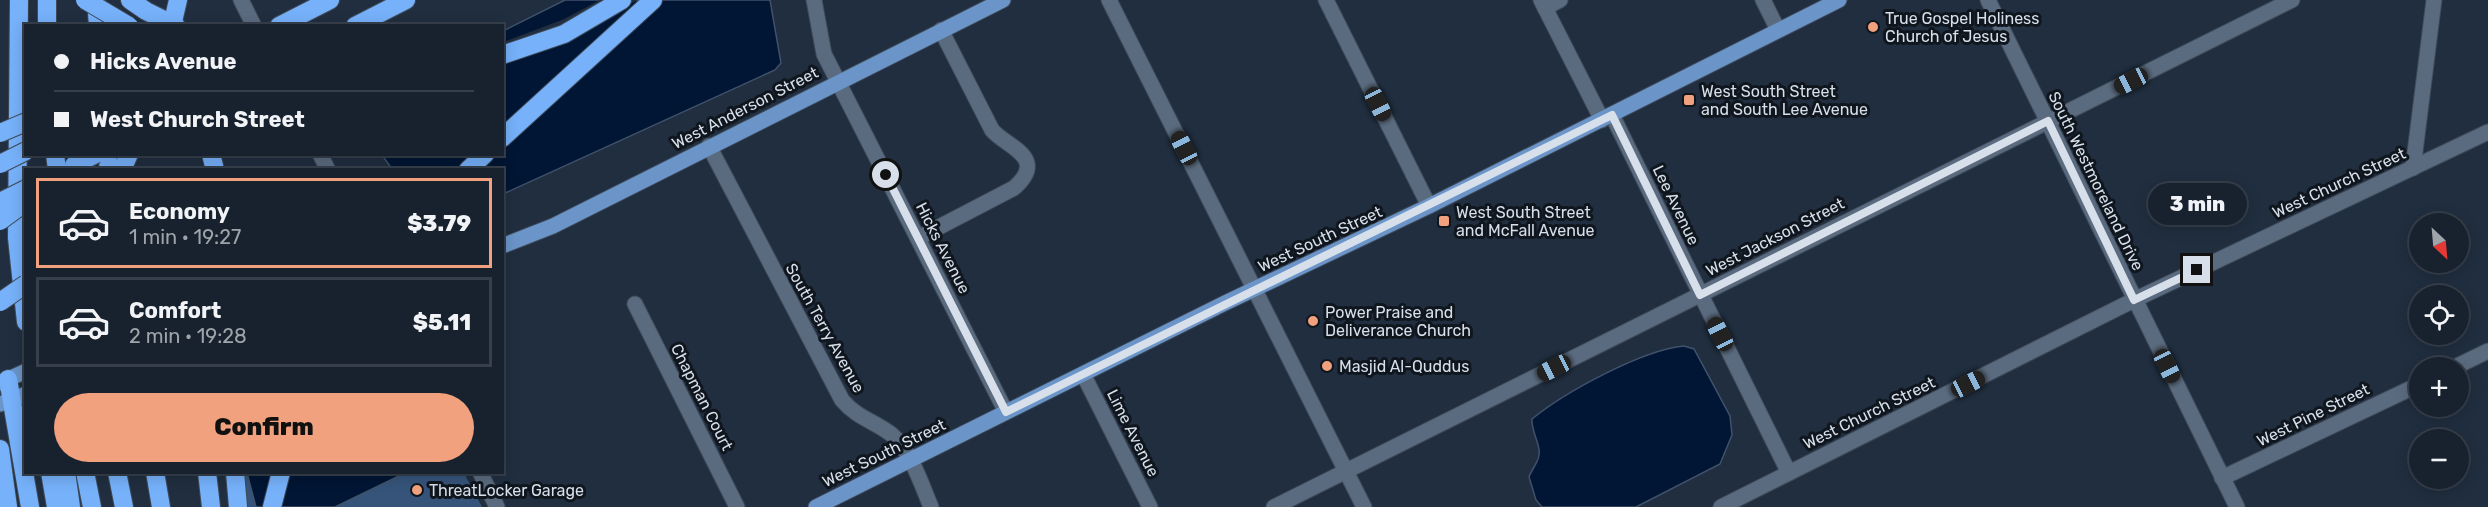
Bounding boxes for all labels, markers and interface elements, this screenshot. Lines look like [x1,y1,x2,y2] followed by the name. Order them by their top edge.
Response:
[1885,9,2039,46] place label: True Gospel Holiness Church of Jesus
[1866,20,1880,34] marker: True Gospel Holiness Church of Jesus
[90,48,237,75] text: Hicks Avenue
[669,63,821,153] street label: West Anderson Street
[2111,65,2151,97] car
[1701,82,1868,119] place label: West South Street and South Lee Avenue
[1362,84,1394,124] car
[2044,88,2148,274] street label: South Westmoreland Drive
[1682,93,1696,107] marker: West South Street and South Lee Avenue
[90,106,305,133] text: West Church Street
[1168,128,1200,168] car
[2270,144,2408,222] street label: West Church Street
[872,161,899,188] route start
[1649,162,1703,248] street label: Lee Avenue
[2148,183,2246,225] callout: 3 min
[2170,192,2225,216] text: 3 min
[1703,194,1847,280] street label: West Jackson Street
[57,196,111,250] icon: car
[129,198,230,225] text: Economy
[912,199,974,297] street label: Hicks Avenue
[1255,202,1385,276] street label: West South Street
[1456,203,1595,240] place label: West South Street and McFall Avenue
[407,210,471,237] text: $3.79
[2409,213,2469,273] north arrow
[2409,213,2469,489] map controls
[1437,214,1451,228] marker: West South Street and McFall Avenue
[129,225,241,249] text: 1 min · 19:27
[2183,256,2210,283] route end
[782,260,868,396] street label: South Terry Avenue
[2409,285,2469,345] button: locate
[57,295,111,349] icon: car
[129,297,221,324] text: Comfort
[1325,303,1471,340] place label: Power Praise and Deliverance Church
[413,309,471,336] text: $5.11
[1306,314,1320,328] marker: Power Praise and Deliverance Church
[1704,314,1736,354] car
[129,324,247,348] text: 2 min · 19:28
[667,340,737,454] street label: Chapman Court
[2151,346,2183,386] car
[1534,352,1574,384] car
[1339,357,1469,376] place label: Masjid Al-Quddus
[2409,357,2469,417] button: +
[1320,359,1334,373] marker: Masjid Al-Quddus
[1948,368,1988,400] car
[1800,373,1938,453] street label: West Church Street
[2254,380,2372,450] street label: West Pine Street
[1103,386,1163,480] street label: Lime Avenue
[54,393,474,462] button: Confirm
[819,415,949,491] street label: West South Street
[2409,429,2469,489] button: −
[429,481,584,500] place label: ThreatLocker Garage
[410,483,424,497] marker: ThreatLocker Garage

